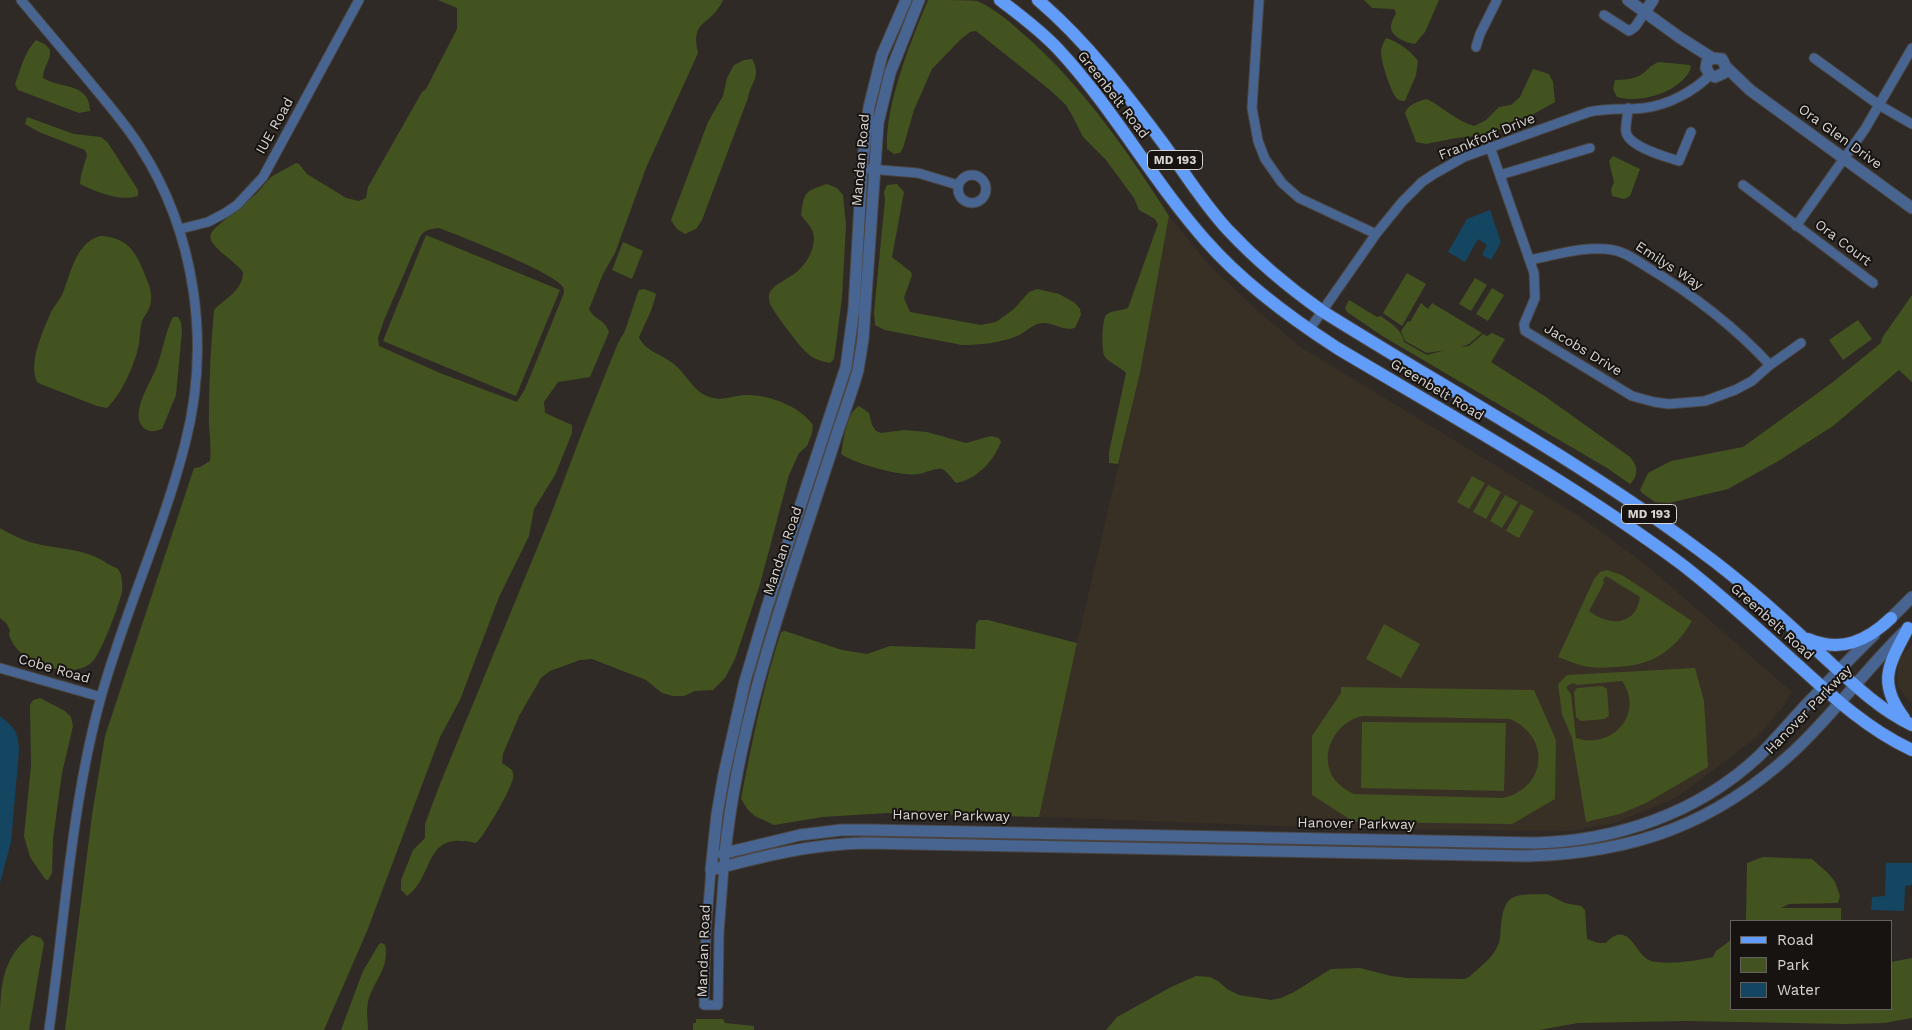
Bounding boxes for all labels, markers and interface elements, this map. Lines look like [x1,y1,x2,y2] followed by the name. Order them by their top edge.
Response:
[1074,48,1152,142] street label: Greenbelt Road
[253,95,297,157] street label: IUE Road
[1795,101,1885,173] street label: Ora Glen Drive
[1436,110,1538,164] street label: Frankfort Drive
[849,113,873,207] street label: Mandan Road
[1148,150,1202,170] road number: MD 193
[1811,216,1875,270] street label: Ora Court
[1632,238,1706,294] street label: Emilys Way
[1541,320,1625,380] street label: Jacobs Drive
[1387,355,1487,425] street label: Greenbelt Road
[760,504,806,598] street label: Mandan Road
[1622,504,1676,524] road number: MD 193
[1727,580,1817,664] street label: Greenbelt Road
[16,651,92,687] street label: Cobe Road
[1762,662,1856,758] street label: Hanover Parkway
[892,807,1010,825] street label: Hanover Parkway
[1297,815,1415,833] street label: Hanover Parkway
[694,904,714,998] street label: Mandan Road
[1730,920,1892,1010] legend
[1777,931,1814,949] text: Road
[1777,956,1809,974] text: Park
[1777,981,1820,999] text: Water

